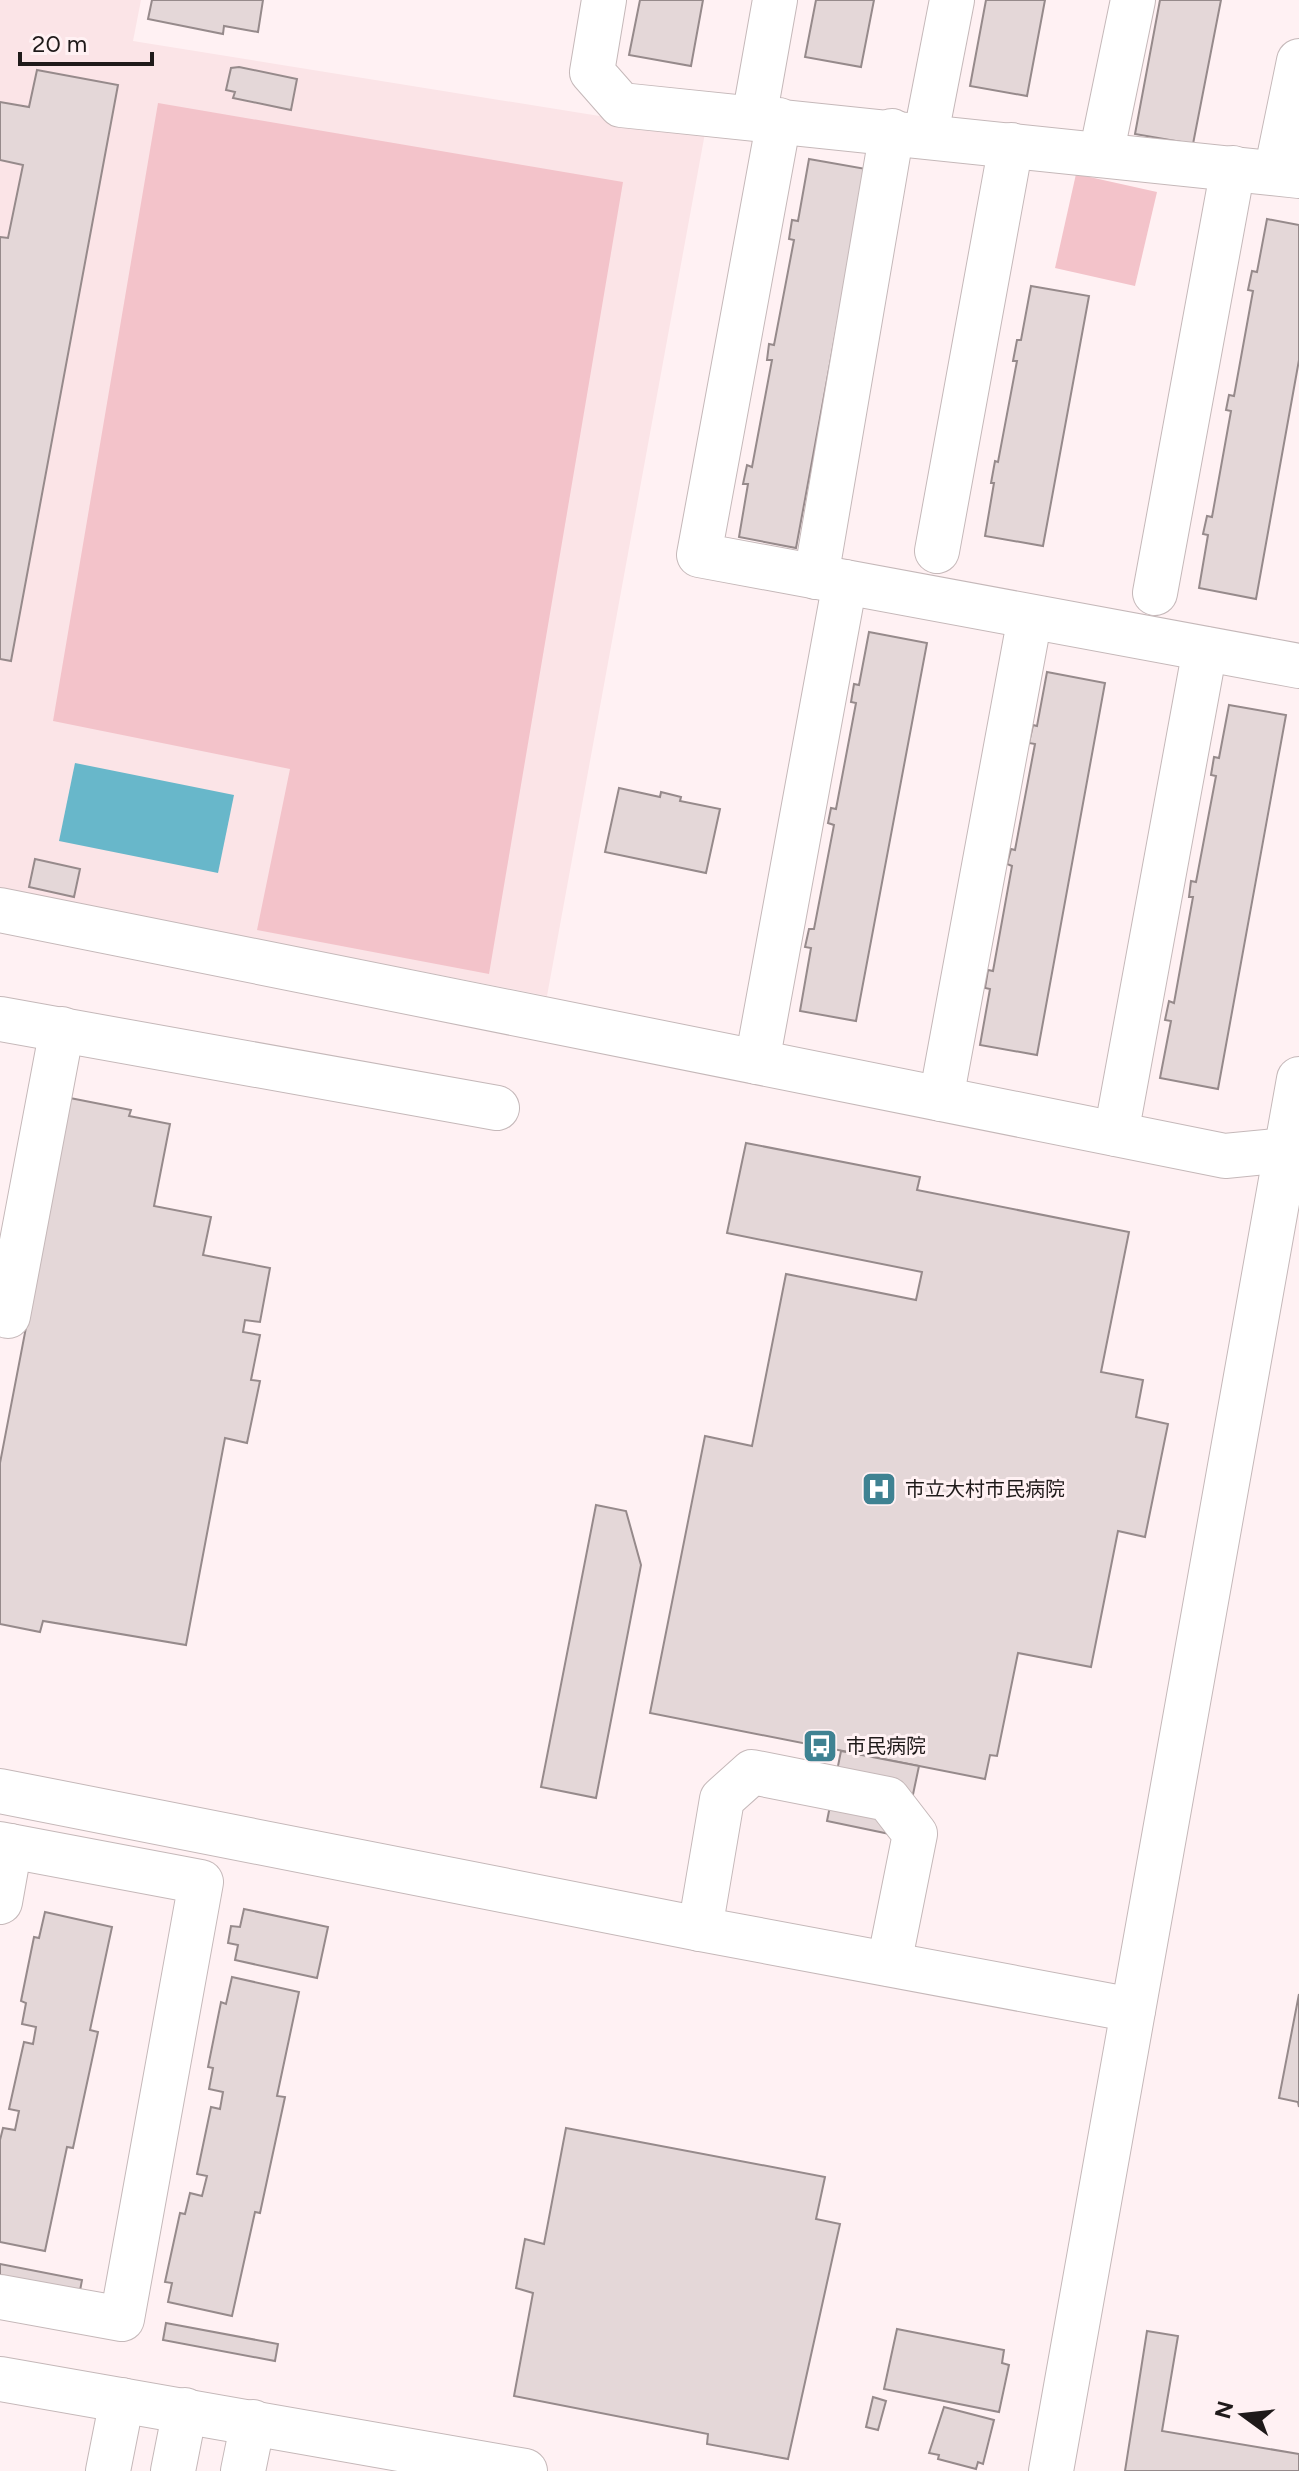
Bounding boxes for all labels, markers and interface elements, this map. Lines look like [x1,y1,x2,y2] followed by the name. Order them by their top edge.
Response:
[20,16,152,66] scale bar
[32,29,87,58] text: 20 m
[860,1470,898,1508] hospital icon: 市立大村市民病院
[905,1477,1065,1501] place label: 市立大村市民病院
[801,1727,839,1765] bus stop icon: 市民病院
[846,1734,926,1758] place label: 市民病院
[1203,2375,1283,2455] north arrow
[1209,2398,1239,2422] text: N

